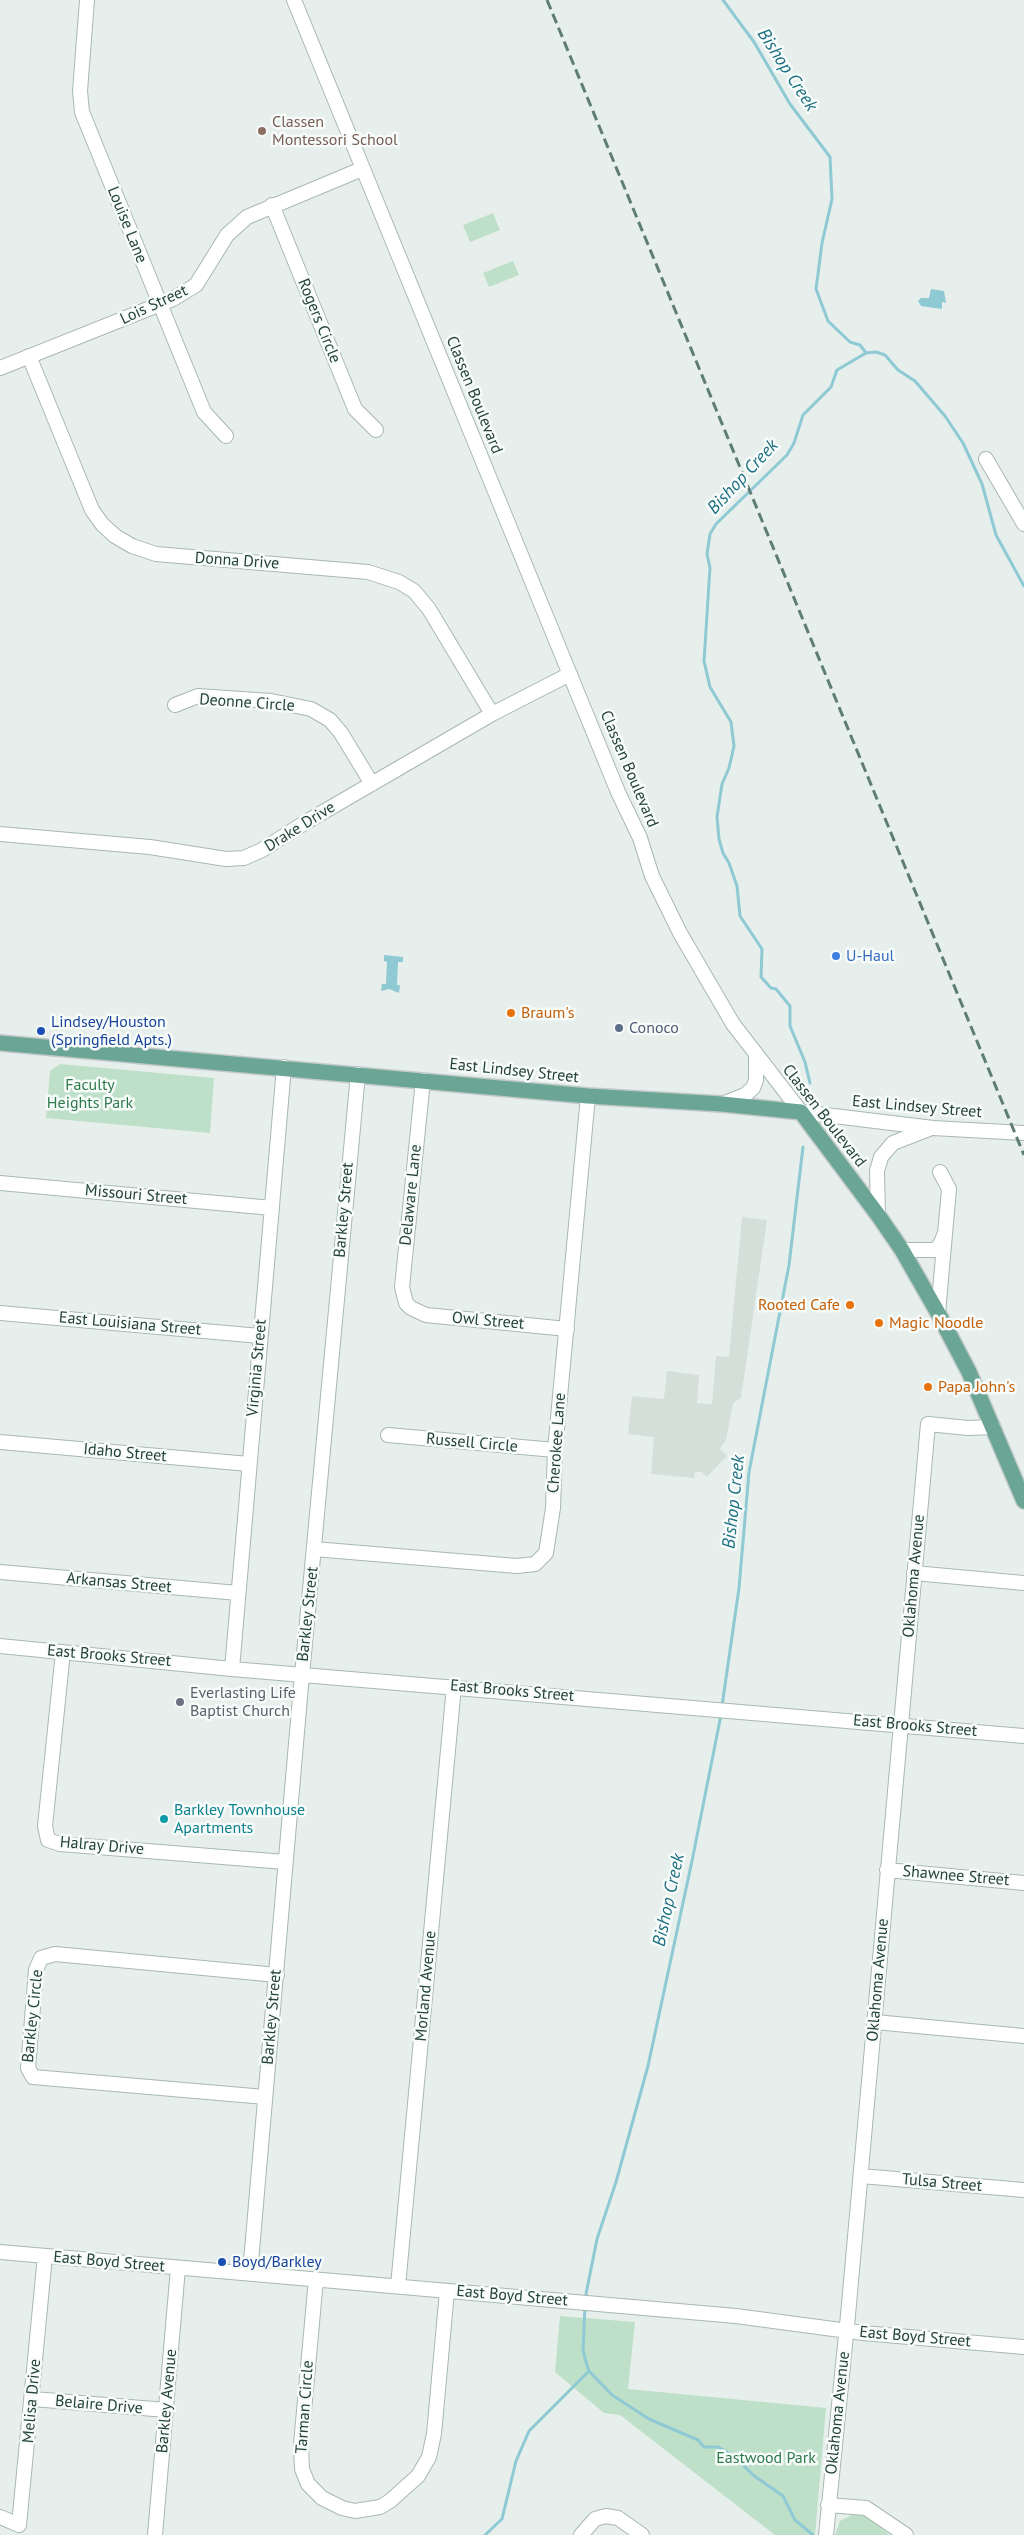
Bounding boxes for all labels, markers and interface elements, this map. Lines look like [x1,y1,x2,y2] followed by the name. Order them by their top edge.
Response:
[752,25,822,115] water label: Bishop Creek
[272,112,398,150] place label: Classen Montessori School
[256,125,268,137] marker: Classen Montessori School
[103,184,151,266] street label: Louise Lane
[293,276,345,366] street label: Rogers Circle
[117,281,191,329] street label: Lois Street
[442,333,506,457] street label: Classen Boulevard
[703,435,783,519] water label: Bishop Creek
[194,548,280,574] street label: Donna Drive
[199,690,295,716] street label: Deonne Circle
[596,708,662,830] street label: Classen Boulevard
[261,798,339,856] street label: Drake Drive
[846,946,894,966] place label: U-Haul
[830,950,842,962] marker: U-Haul
[521,1003,575,1023] place label: Braum's
[505,1007,517,1019] marker: Braum's
[51,1012,172,1050] place label: Lindsey/Houston (Springfield Apts.)
[629,1018,679,1038] place label: Conoco
[613,1022,625,1034] marker: Conoco
[35,1025,47,1037] marker: Lindsey/Houston (Springfield Apts.)
[448,1055,580,1087] street label: East Lindsey Street
[778,1061,870,1171] street label: Classen Boulevard
[47,1075,133,1113] park label: Faculty Heights Park
[851,1092,983,1122] street label: East Lindsey Street
[396,1144,426,1246] street label: Delaware Lane
[330,1162,358,1258] street label: Barkley Street
[84,1181,188,1209] street label: Missouri Street
[758,1295,840,1315] place label: Rooted Cafe
[844,1299,856,1311] marker: Rooted Cafe
[58,1308,202,1340] street label: East Louisiana Street
[451,1308,525,1334] street label: Owl Street
[889,1313,983,1333] place label: Magic Noodle
[873,1317,885,1329] marker: Magic Noodle
[243,1318,271,1418] street label: Virginia Street
[938,1377,1015,1397] place label: Papa John's
[922,1381,934,1393] marker: Papa John's
[544,1392,570,1494] street label: Cherokee Lane
[425,1429,519,1457] street label: Russell Circle
[82,1440,168,1466] street label: Idaho Street
[718,1454,750,1550] water label: Bishop Creek
[899,1514,929,1638] street label: Oklahoma Avenue
[293,1566,323,1662] street label: Barkley Street
[66,1569,172,1597] street label: Arkansas Street
[46,1641,172,1671] street label: East Brooks Street
[449,1676,575,1706] street label: East Brooks Street
[190,1683,296,1721] place label: Everlasting Life Baptist Church
[174,1696,186,1708] marker: Everlasting Life Baptist Church
[852,1711,978,1741] street label: East Brooks Street
[174,1800,305,1838] place label: Barkley Townhouse Apartments
[158,1813,170,1825] marker: Barkley Townhouse Apartments
[59,1833,145,1859] street label: Halray Drive
[649,1852,689,1948] water label: Bishop Creek
[902,1862,1010,1890] street label: Shawnee Street
[863,1918,893,2042] street label: Oklahoma Avenue
[412,1930,440,2042] street label: Morland Avenue
[19,1969,47,2063] street label: Barkley Circle
[258,1969,286,2065] street label: Barkley Street
[901,2170,983,2196] street label: Tulsa Street
[52,2248,166,2276] street label: East Boyd Street
[232,2252,322,2272] place label: Boyd/Barkley
[216,2256,228,2268] marker: Boyd/Barkley
[455,2282,569,2310] street label: East Boyd Street
[858,2323,972,2351] street label: East Boyd Street
[153,2348,181,2454] street label: Barkley Avenue
[822,2350,854,2476] street label: Oklahoma Avenue
[19,2358,45,2444] street label: Melisa Drive
[292,2360,318,2454] street label: Tarman Circle
[54,2392,144,2418] street label: Belaire Drive
[716,2448,816,2468] park label: Eastwood Park

